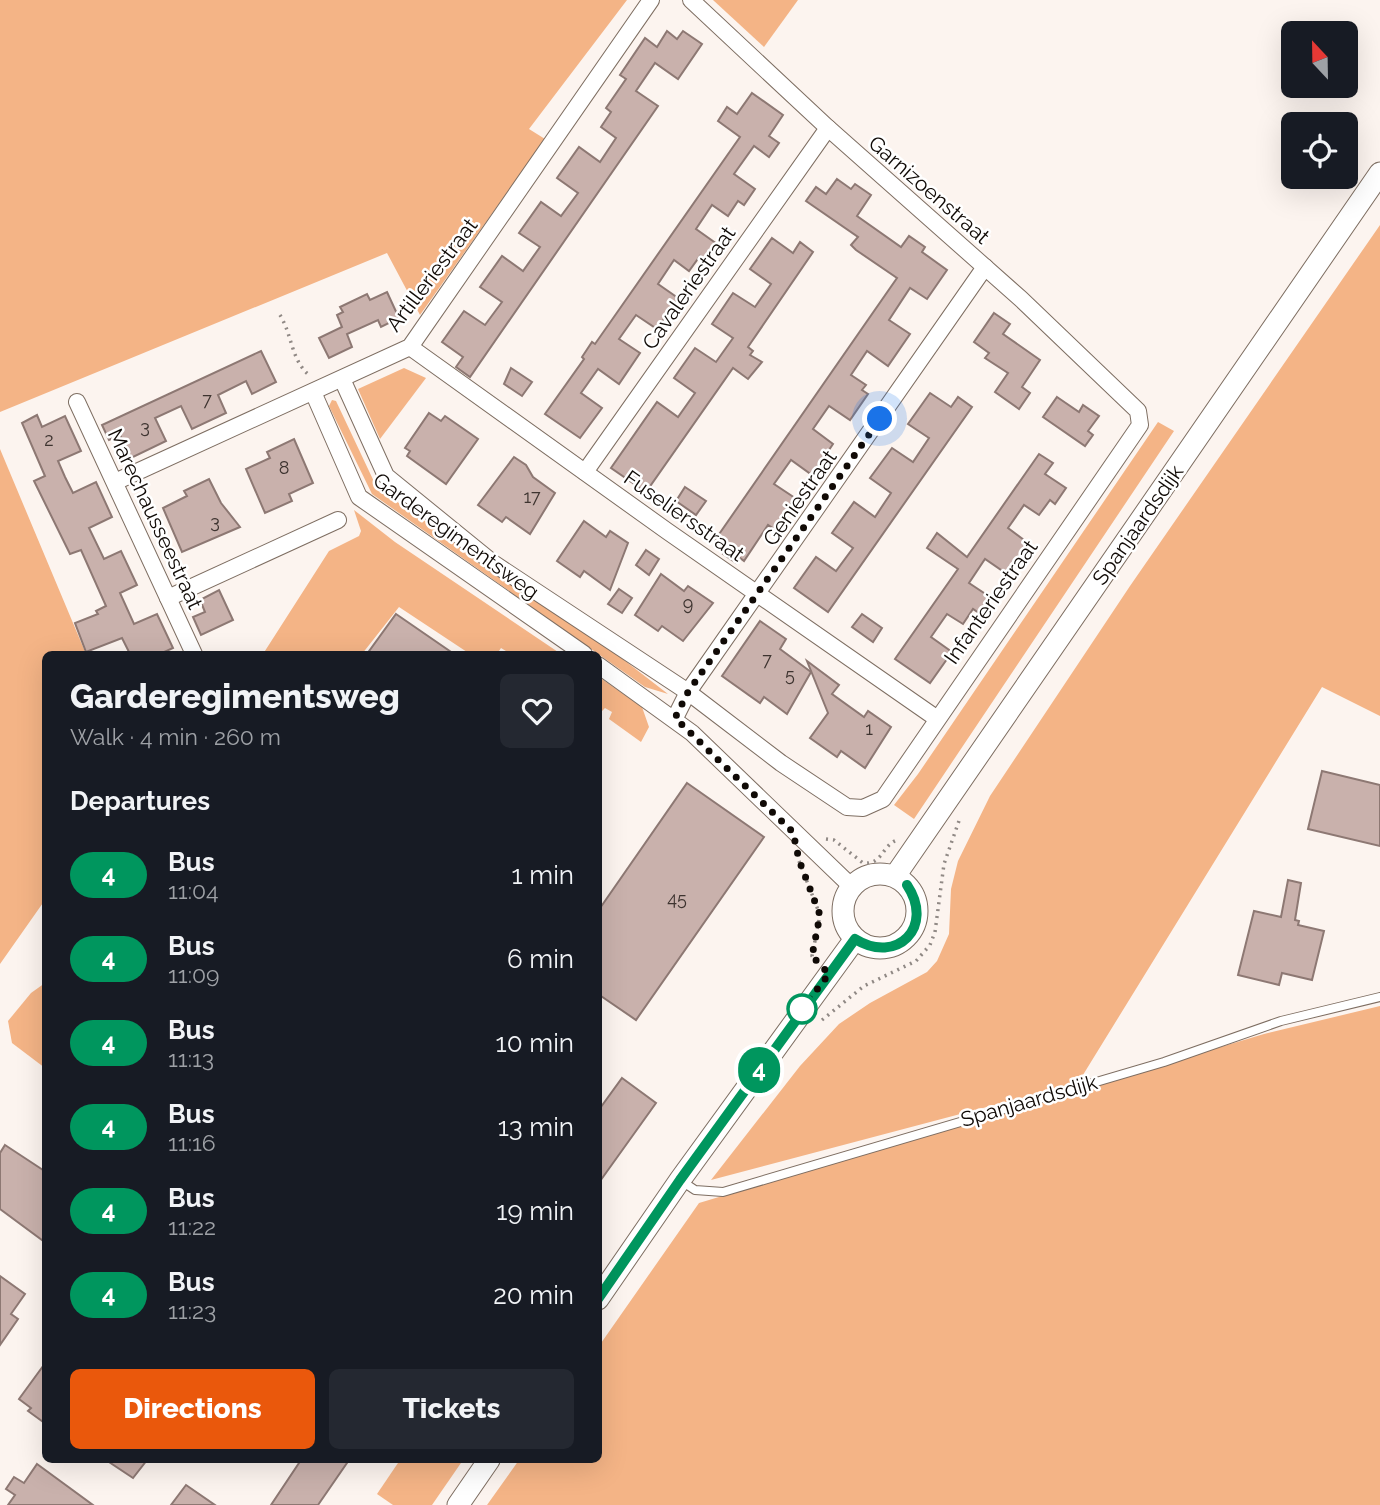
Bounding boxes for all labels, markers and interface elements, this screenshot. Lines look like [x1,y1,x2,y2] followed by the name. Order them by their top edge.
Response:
[1281,21,1358,98] north arrow
[1281,21,1358,189] map controls
[1281,112,1358,189] button: locate
[864,130,995,249] street label: Garnizoenstraat
[381,213,482,336] street label: Artilleriestraat
[637,221,740,354] street label: Cavaleriestraat
[202,389,212,410] house number: 7
[862,401,897,436] your location
[140,416,150,437] house number: 3
[103,425,208,613] street label: Marechausseestraat
[44,429,54,450] house number: 2
[758,445,842,550] street label: Geniestraat
[279,457,289,478] house number: 8
[1087,460,1188,590] street label: Spanjaardsdijk
[619,465,749,566] street label: Fuseliersstraat
[369,467,544,604] street label: Garderegimentsweg
[523,486,541,507] house number: 17
[210,511,220,532] house number: 3
[939,535,1043,669] street label: Infanteriestraat
[683,593,693,614] house number: 9
[762,649,772,670] house number: 7
[785,664,795,685] house number: 5
[500,674,574,748] button: heart
[70,677,400,716] text: Garderegimentsweg
[865,718,873,739] house number: 1
[70,723,281,750] text: Walk · 4 min · 260 m
[70,786,210,816] text: Departures
[168,847,215,877] text: Bus
[102,860,115,889] text: 4
[512,860,574,890] text: 1 min
[168,877,219,904] text: 11:04
[667,888,687,909] house number: 45
[168,931,215,961] text: Bus
[102,944,115,973] text: 4
[507,944,574,974] text: 6 min
[168,961,220,988] text: 11:09
[787,994,817,1024] unlabelled marker
[168,1015,215,1045] text: Bus
[102,1028,115,1057] text: 4
[496,1028,574,1058] text: 10 min
[168,1045,214,1072] text: 11:13
[736,1047,782,1093] line badge: 4
[752,1055,766,1084] text: 4
[958,1069,1100,1132] street label: Spanjaardsdijk
[168,1099,215,1129] text: Bus
[102,1112,115,1141] text: 4
[498,1112,574,1142] text: 13 min
[168,1129,216,1156] text: 11:16
[168,1183,215,1213] text: Bus
[102,1196,115,1225] text: 4
[496,1196,574,1226] text: 19 min
[168,1213,216,1240] text: 11:22
[168,1267,215,1297] text: Bus
[102,1280,115,1309] text: 4
[493,1280,574,1310] text: 20 min
[168,1297,216,1324] text: 11:23
[70,1369,315,1449] button: Directions
[329,1369,574,1449] button: Tickets

